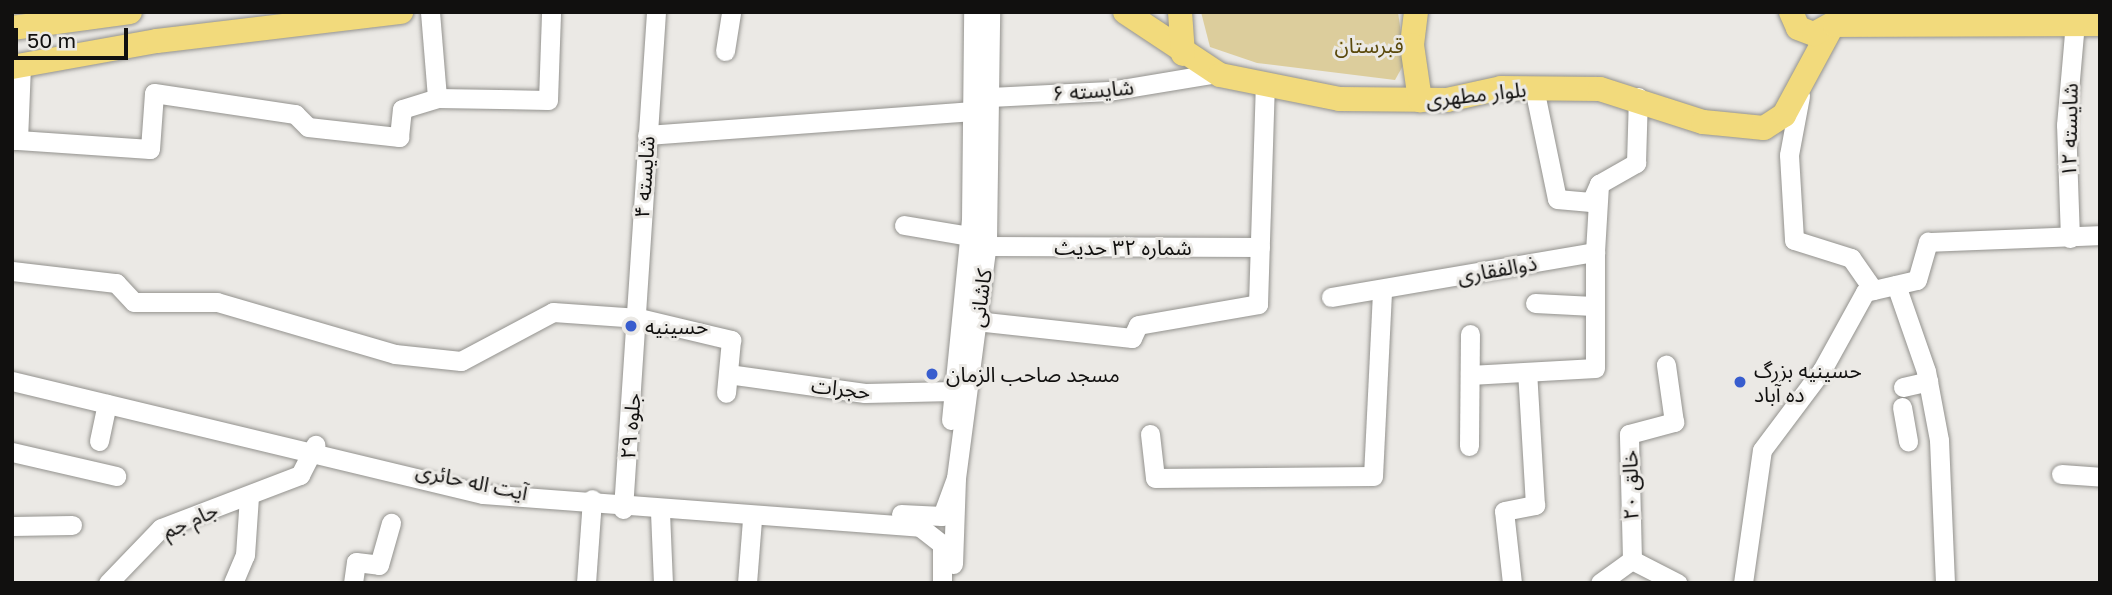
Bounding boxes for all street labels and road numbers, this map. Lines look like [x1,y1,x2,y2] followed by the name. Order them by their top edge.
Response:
[1051,74,1135,106] street label: شایسته ۶
[1425,76,1527,112] street label: بلوار مطهری
[2056,83,2082,177] street label: شایسته ۱۲
[629,135,659,219] street label: شایسته ۴
[1054,234,1192,260] street label: شماره ۳۲ حدیث
[1455,250,1539,288] street label: ذوالفقاری
[963,267,997,329] street label: کاشانی
[810,372,872,404] street label: حجرات
[615,392,645,460] street label: جلوه ۲۹
[1617,450,1643,520] street label: خالق ۲۰
[414,457,530,505] street label: آیت اله حائری
[158,497,222,543] street label: جام جم

